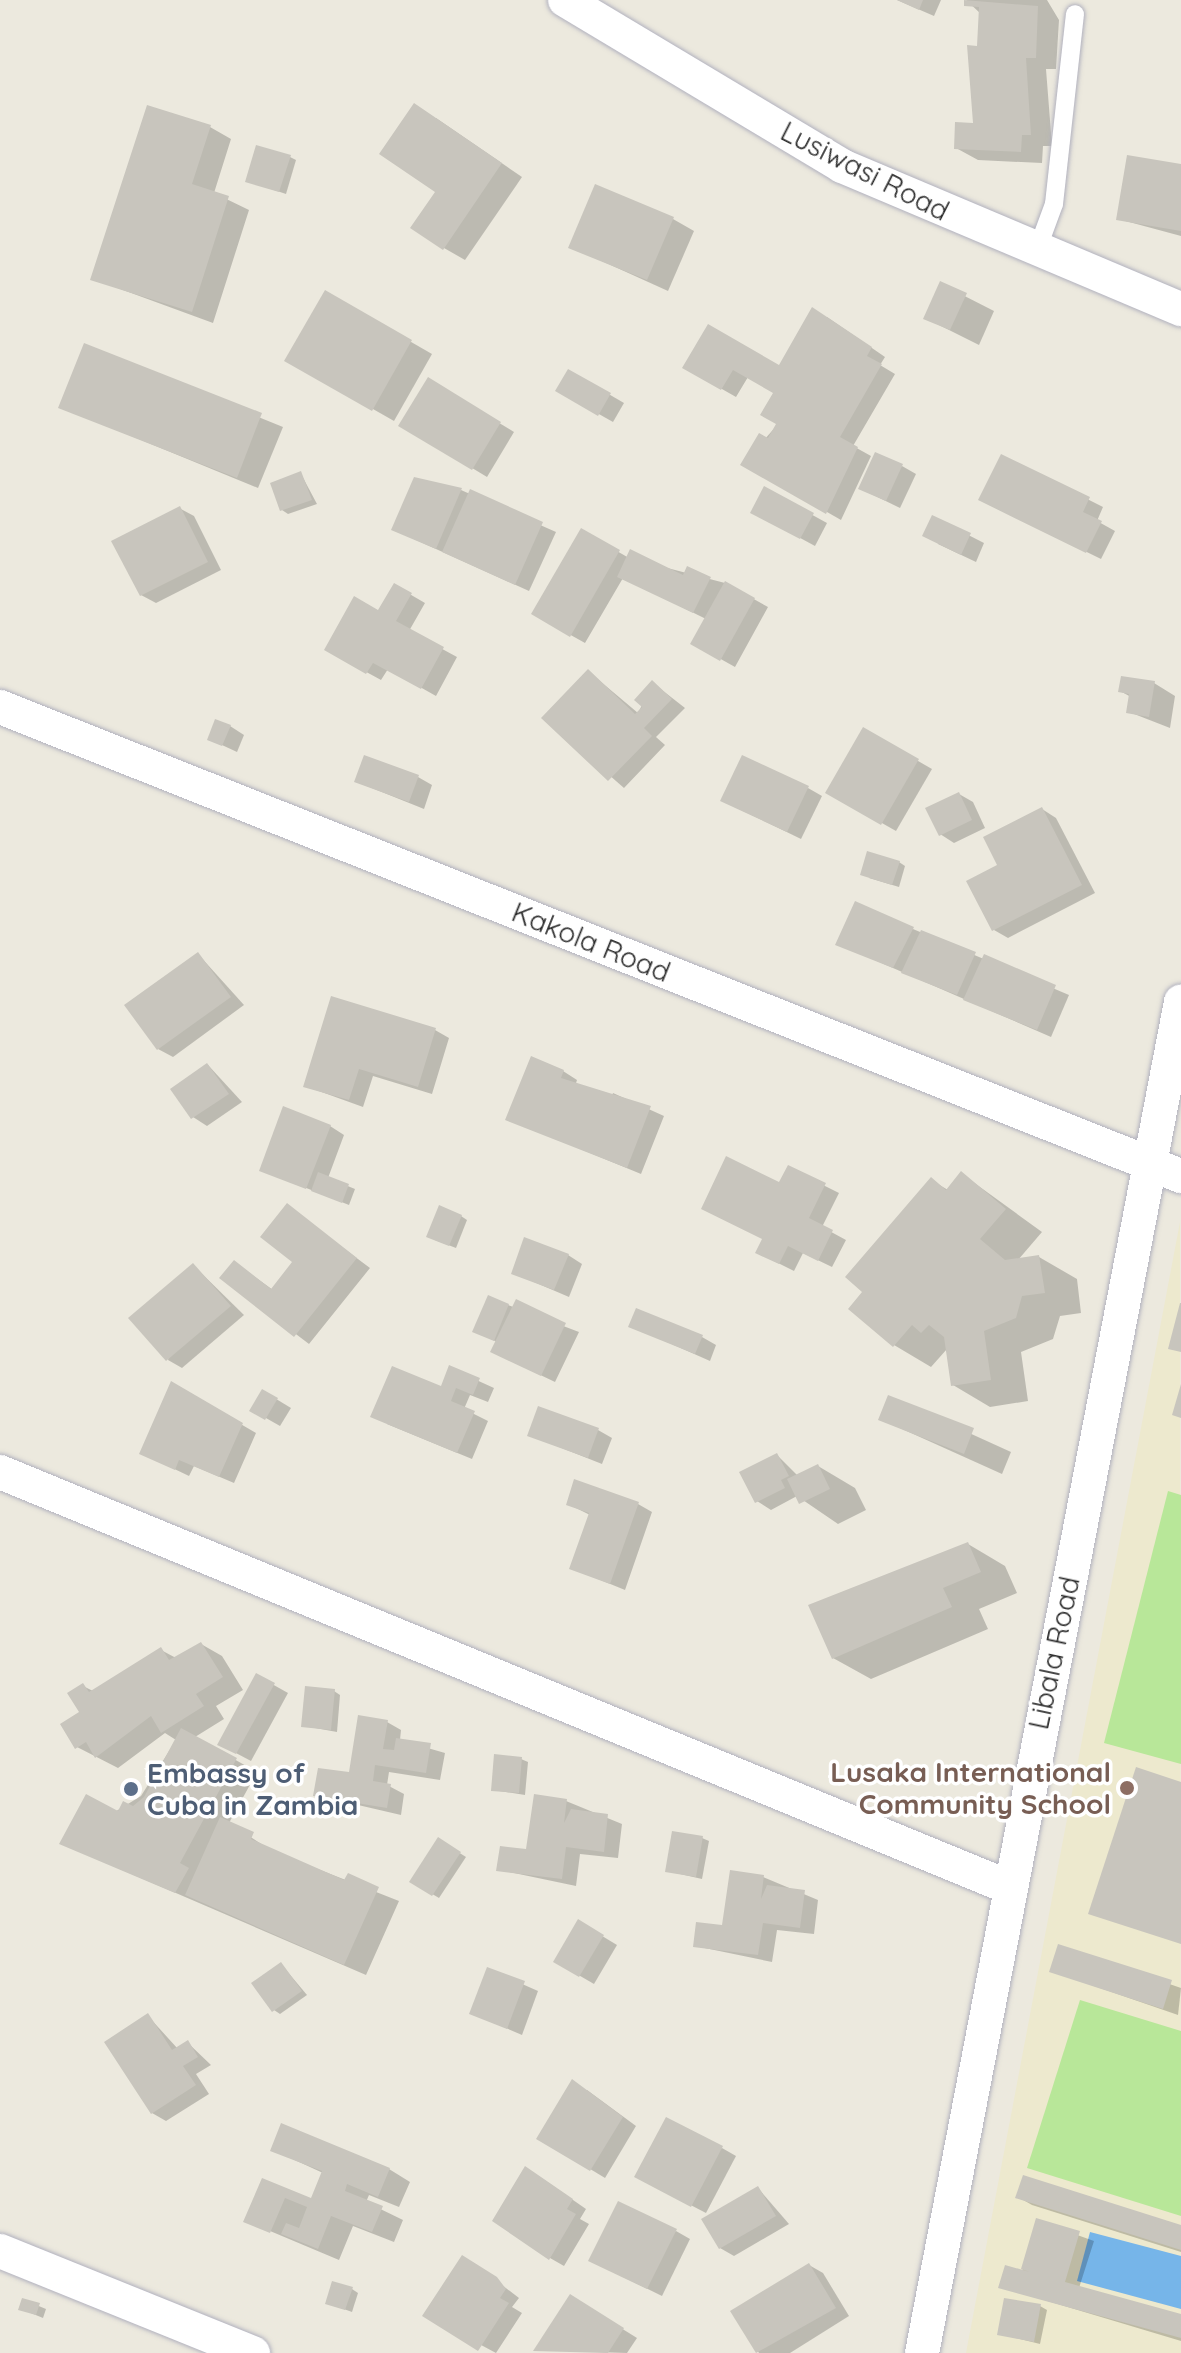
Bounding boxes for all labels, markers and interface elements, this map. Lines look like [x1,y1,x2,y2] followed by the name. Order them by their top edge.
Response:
[775,114,955,228] street label: Lusiwasi Road
[507,895,675,989] street label: Kakola Road
[1021,1574,1087,1732] street label: Libala Road
[830,1755,1111,1821] place label: Lusaka International Community School
[147,1756,358,1822] place label: Embassy of Cuba in Zambia
[1118,1779,1136,1797] marker: Lusaka International Community School
[122,1780,140,1798] marker: Embassy of Cuba in Zambia

